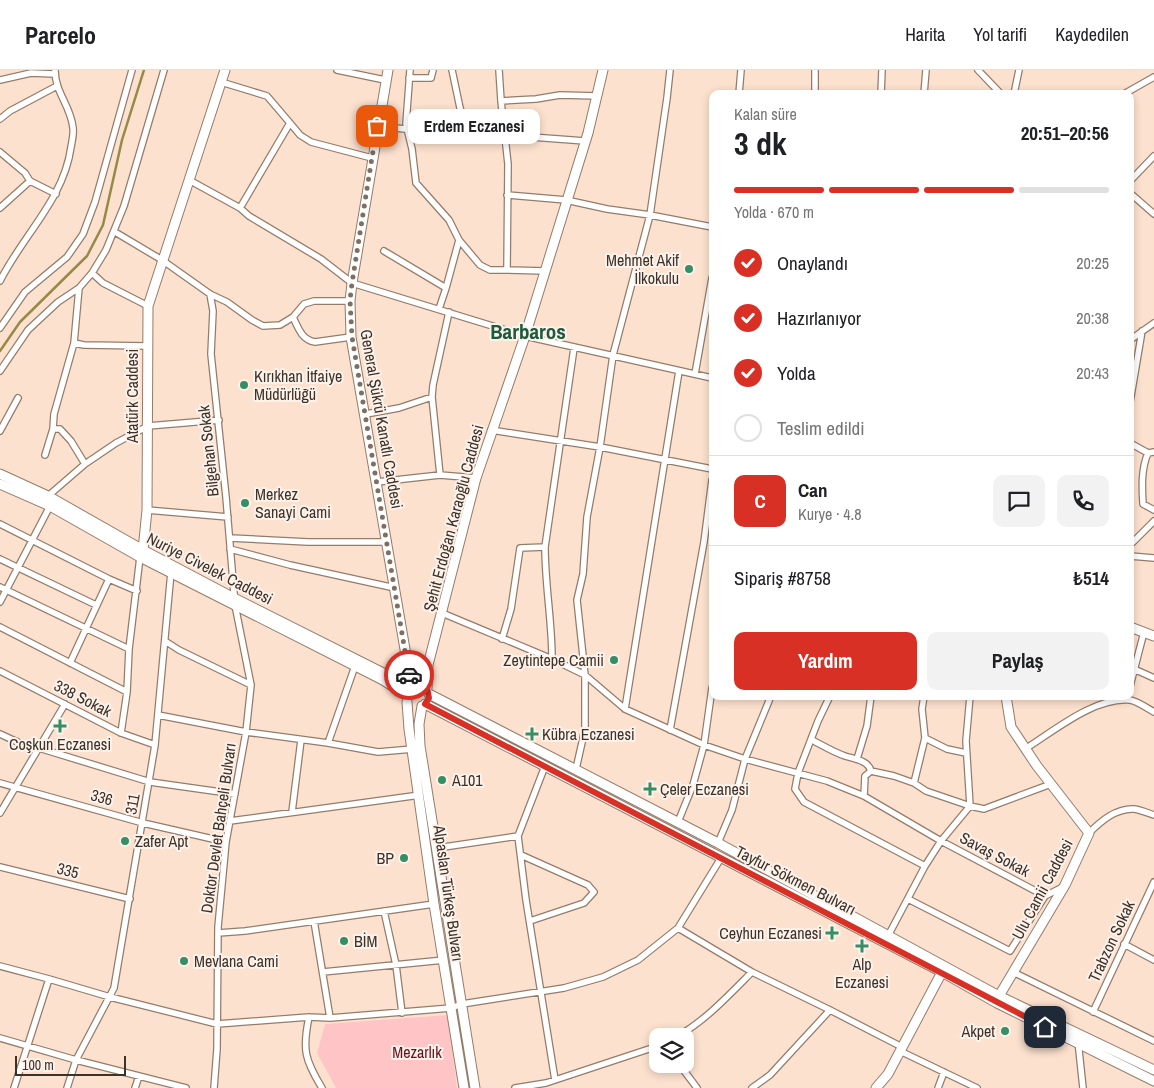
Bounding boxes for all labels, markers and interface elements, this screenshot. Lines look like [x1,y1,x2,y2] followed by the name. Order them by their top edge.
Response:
[25,19,96,51] text: Parcelo
[905,22,945,47] text: Harita
[973,22,1027,47] text: Yol tarifi
[1055,22,1129,47] text: Kaydedilen
[734,103,797,125] text: Kalan süre
[356,105,398,147] pin
[407,108,540,144] callout: Erdem Eczanesi
[363,112,391,140] icon: bag
[424,115,524,137] text: Erdem Eczanesi
[1021,120,1109,146] text: 20:51–20:56
[734,122,787,165] text: 3 dk
[734,201,814,223] text: Yolda · 670 m
[606,249,679,289] place label: Mehmet Akif İlkokulu
[734,249,762,277] icon: check
[777,250,848,276] text: Onaylandı
[1076,252,1109,274] text: 20:25
[683,263,695,275] marker: Mehmet Akif İlkokulu
[734,304,762,332] icon: check
[777,305,861,331] text: Hazırlanıyor
[1076,307,1109,329] text: 20:38
[490,317,566,346] district label: Barbaros
[355,328,409,510] street label: General Şükrü Kanatlı Caddesi
[121,349,143,444] street label: Atatürk Caddesi
[734,359,762,387] icon: check
[777,360,816,386] text: Yolda
[1076,362,1109,384] text: 20:43
[254,365,342,405] place label: Kırıkhan İtfaiye Müdürlüğü
[238,379,250,391] marker: Kırıkhan İtfaiye Müdürlüğü
[192,404,224,498] street label: Bilgehan Sokak
[777,415,864,441] text: Teslim edildi
[417,422,489,614] street label: Şehit Erdoğan Karaoğlu Caddesi
[993,475,1045,527] button: chat
[1057,475,1109,527] button: phone
[798,477,827,503] text: Can
[255,483,331,523] place label: Merkez Sanayi Cami
[754,488,766,514] text: C
[239,497,251,509] marker: Merkez Sanayi Cami
[798,503,861,525] text: Kurye · 4.8
[143,527,277,609] street label: Nuriye Civelek Caddesi
[734,565,831,591] text: Sipariş #8758
[1073,565,1109,591] text: ₺514
[734,632,917,690] button: Yardım
[927,632,1109,690] button: Paylaş
[503,649,604,671] place label: Zeytintepe Camii
[384,650,434,700] courier
[608,654,620,666] marker: Zeytintepe Camii
[395,661,423,689] icon: car
[50,674,116,722] street label: 338 Sokak
[54,720,66,732] marker: Coşkun Eczanesi
[542,723,635,745] place label: Kübra Eczanesi
[526,728,538,740] marker: Kübra Eczanesi
[9,733,111,755] place label: Coşkun Eczanesi
[195,742,241,914] street label: Doktor Devlet Bahçeli Bulvarı
[451,769,483,791] place label: A101
[436,774,448,786] marker: A101
[660,778,749,800] place label: Çeler Eczanesi
[88,783,116,811] street label: 336
[644,783,656,795] marker: Çeler Eczanesi
[119,791,145,816] street label: 311
[428,823,469,962] street label: Alpaslan Türkeş Bulvarı
[956,826,1034,882] street label: Savaş Sokak
[135,830,189,852] place label: Zafer Apt
[119,835,131,847] marker: Zafer Apt
[1006,835,1078,943] street label: Ulu Camii Caddesi
[732,840,860,920] street label: Tayfur Sökmen Bulvarı
[376,847,394,869] place label: BP
[398,852,410,864] marker: BP
[55,857,81,883] street label: 335
[1082,896,1140,985] street label: Trabzon Sokak
[719,922,822,944] place label: Ceyhun Eczanesi
[826,927,838,939] marker: Ceyhun Eczanesi
[354,930,377,952] place label: BİM
[338,935,350,947] marker: BİM
[856,940,868,952] marker: Alp Eczanesi
[194,950,279,972] place label: Mevlana Cami
[835,953,889,993] place label: Alp Eczanesi
[178,955,190,967] marker: Mevlana Cami
[1024,1006,1066,1048] pin
[1031,1013,1059,1041] icon: home
[960,1020,995,1042] place label: Akpet
[999,1025,1011,1037] marker: Akpet
[649,1028,694,1073] map controls
[649,1028,694,1073] button: layers
[392,1041,442,1063] park label: Mezarlık
[15,1053,126,1076] scale bar
[22,1056,54,1074] text: 100 m

